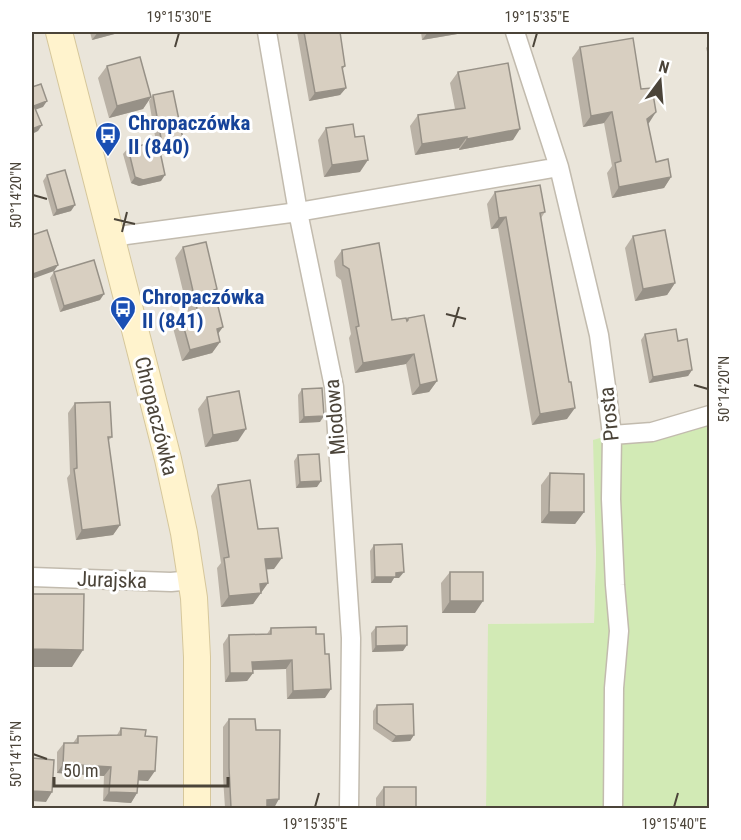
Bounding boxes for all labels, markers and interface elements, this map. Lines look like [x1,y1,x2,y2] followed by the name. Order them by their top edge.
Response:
[147,8,211,26] text: 19°15'30"E
[505,8,569,26] text: 19°15'35"E
[630,51,690,111] north arrow
[657,57,671,78] text: N
[128,111,250,159] place label: Chropaczówka II (840)
[93,120,123,158] bus stop icon: Chropaczówka II (840)
[7,162,25,228] text: 50°14'20"N
[142,285,264,333] place label: Chropaczówka II (841)
[108,294,138,332] bus stop icon: Chropaczówka II (841)
[130,354,182,478] street label: Chropaczówka
[715,356,733,422] text: 50°14'20"N
[320,378,350,456] street label: Miodowa
[594,386,624,442] street label: Prosta
[77,567,147,593] street label: Jurajska
[7,721,25,787] text: 50°14'15"N
[54,750,228,788] scale bar
[63,760,98,781] text: 50 m
[283,815,347,833] text: 19°15'35"E
[642,815,706,833] text: 19°15'40"E

